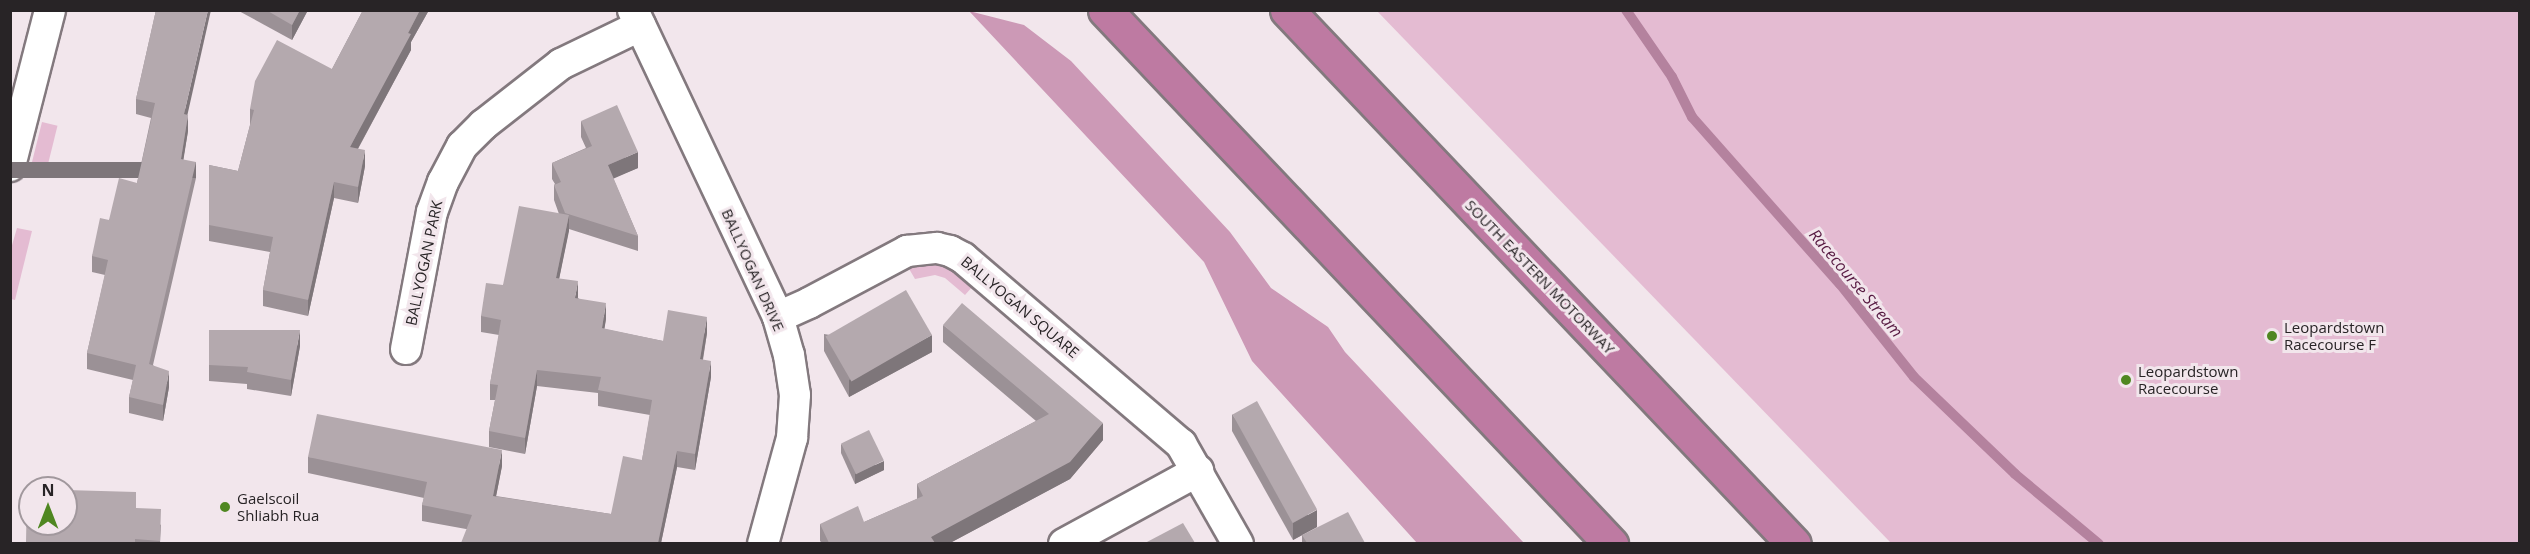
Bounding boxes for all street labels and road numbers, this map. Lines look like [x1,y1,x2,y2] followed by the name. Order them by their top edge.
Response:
[1462,196,1618,358] street label: SOUTH EASTERN MOTORWAY
[402,199,446,327] street label: BALLYOGAN PARK
[718,206,788,334] street label: BALLYOGAN DRIVE
[957,252,1083,362] street label: BALLYOGAN SQUARE

